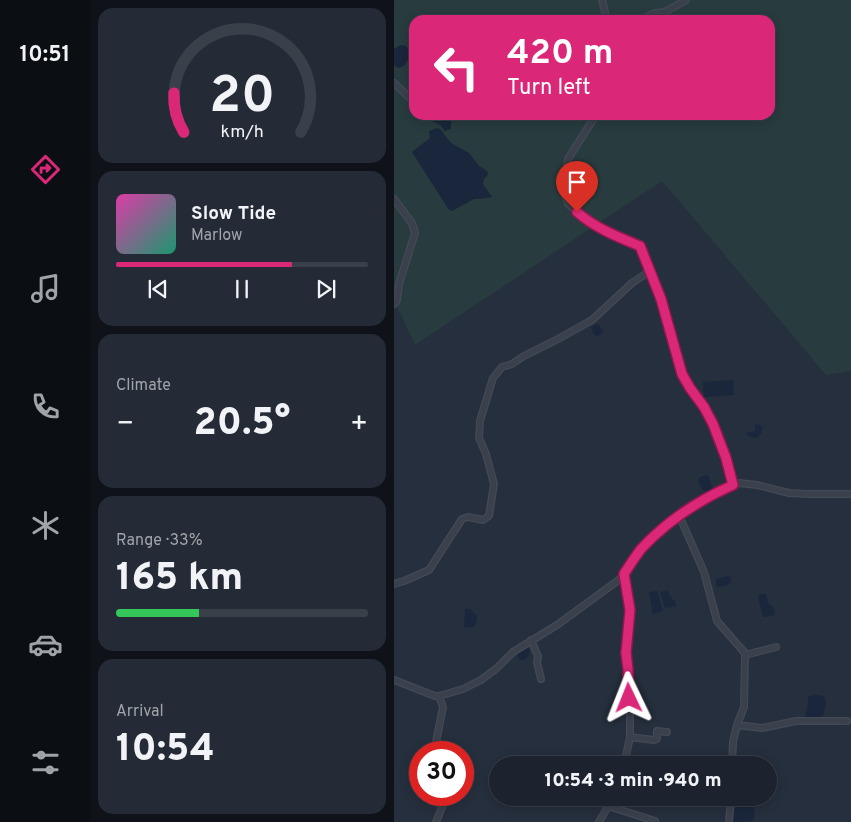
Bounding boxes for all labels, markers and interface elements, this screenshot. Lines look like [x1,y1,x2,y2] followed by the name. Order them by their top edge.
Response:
[507,32,613,76] text: 420 m
[424,35,489,100] icon: left
[20,42,70,69] text: 10:51
[209,65,275,131] text: 20
[507,75,590,102] text: Turn left
[220,121,264,144] text: km/h
[28,152,63,187] icon: directions
[556,161,598,212] pin
[563,168,591,196] icon: arrive
[191,202,276,226] text: Slow Tide
[191,226,243,246] text: Marlow
[28,271,63,306] icon: music
[144,275,172,303] icon: previous
[228,275,256,303] icon: pause
[312,275,340,303] icon: next
[116,376,171,396] text: Climate
[28,389,63,424] icon: phone
[194,400,290,449] text: 20.5°
[116,407,134,443] text: −
[350,407,368,443] text: +
[28,508,63,543] icon: climate
[116,531,203,551] text: Range · 33%
[116,555,243,604] text: 165 km
[28,627,63,662] icon: car
[602,671,654,723] position arrow
[116,702,164,722] text: Arrival
[116,726,215,775] text: 10:54
[409,741,474,806] speed limit sign: 30
[28,745,63,780] icon: filters
[544,769,722,793] text: 10:54 · 3 min · 940 m

